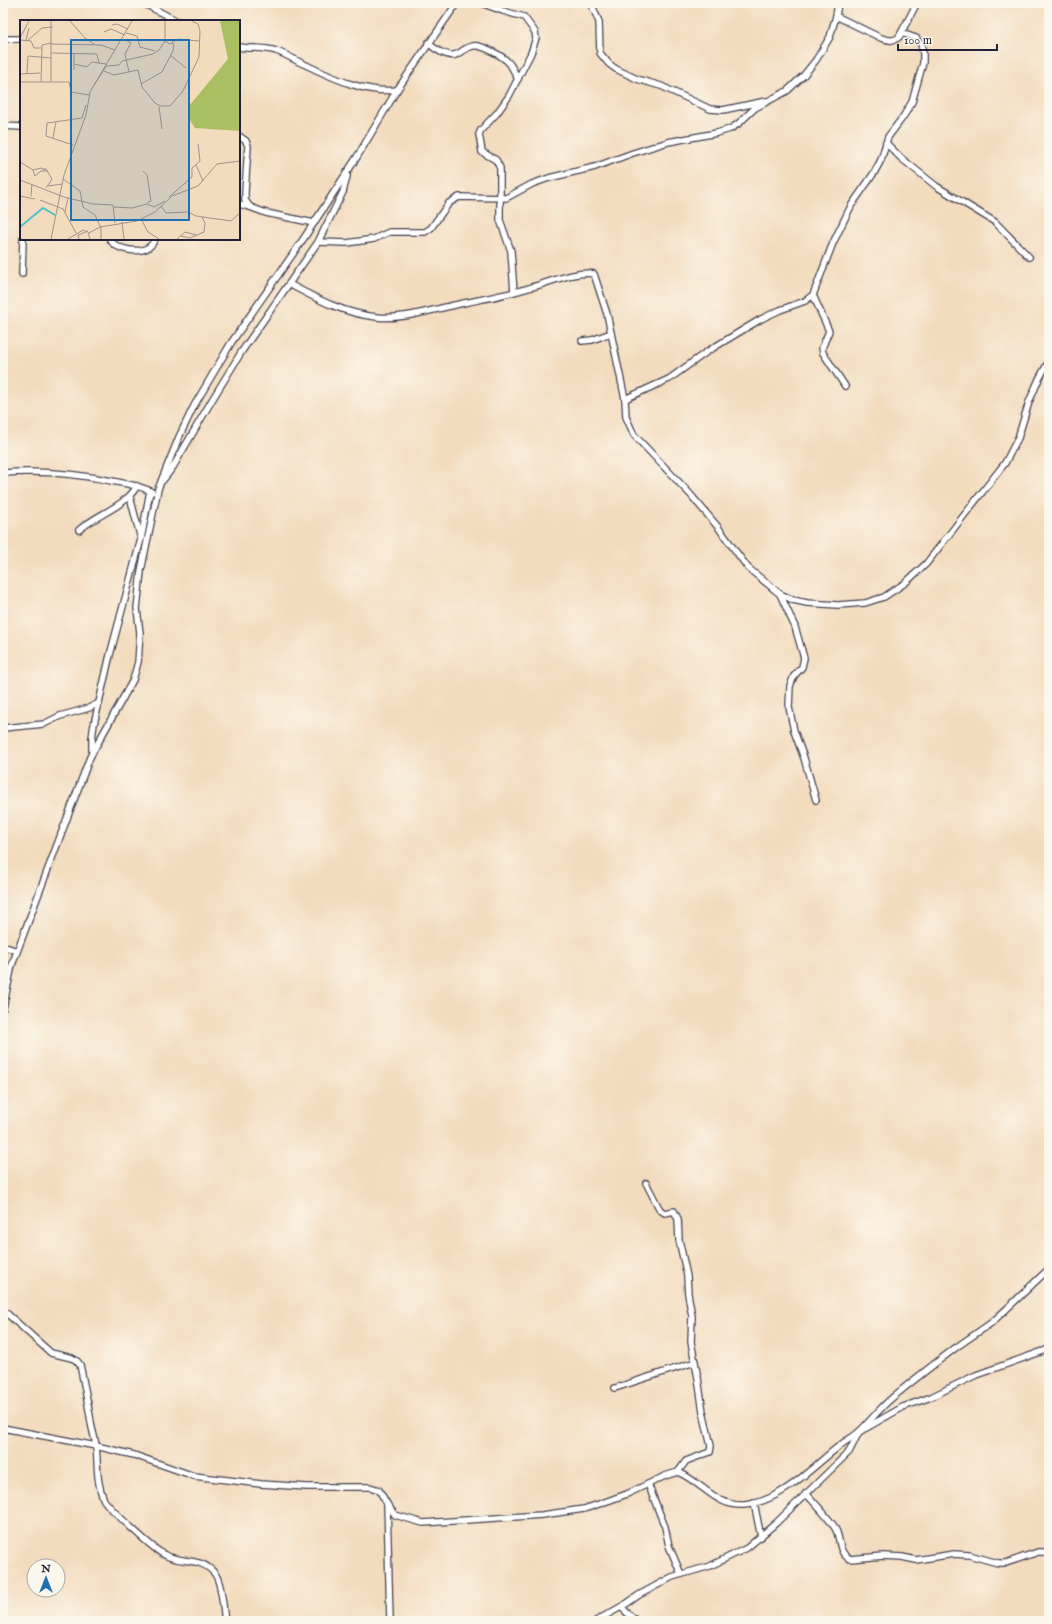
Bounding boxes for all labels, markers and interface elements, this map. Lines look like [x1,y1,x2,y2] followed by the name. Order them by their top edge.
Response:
[20,20,240,240] inset map
[898,26,997,52] scale bar
[904,33,932,48] text: 100 m
[26,1558,66,1598] north arrow
[40,1562,51,1576] text: N

